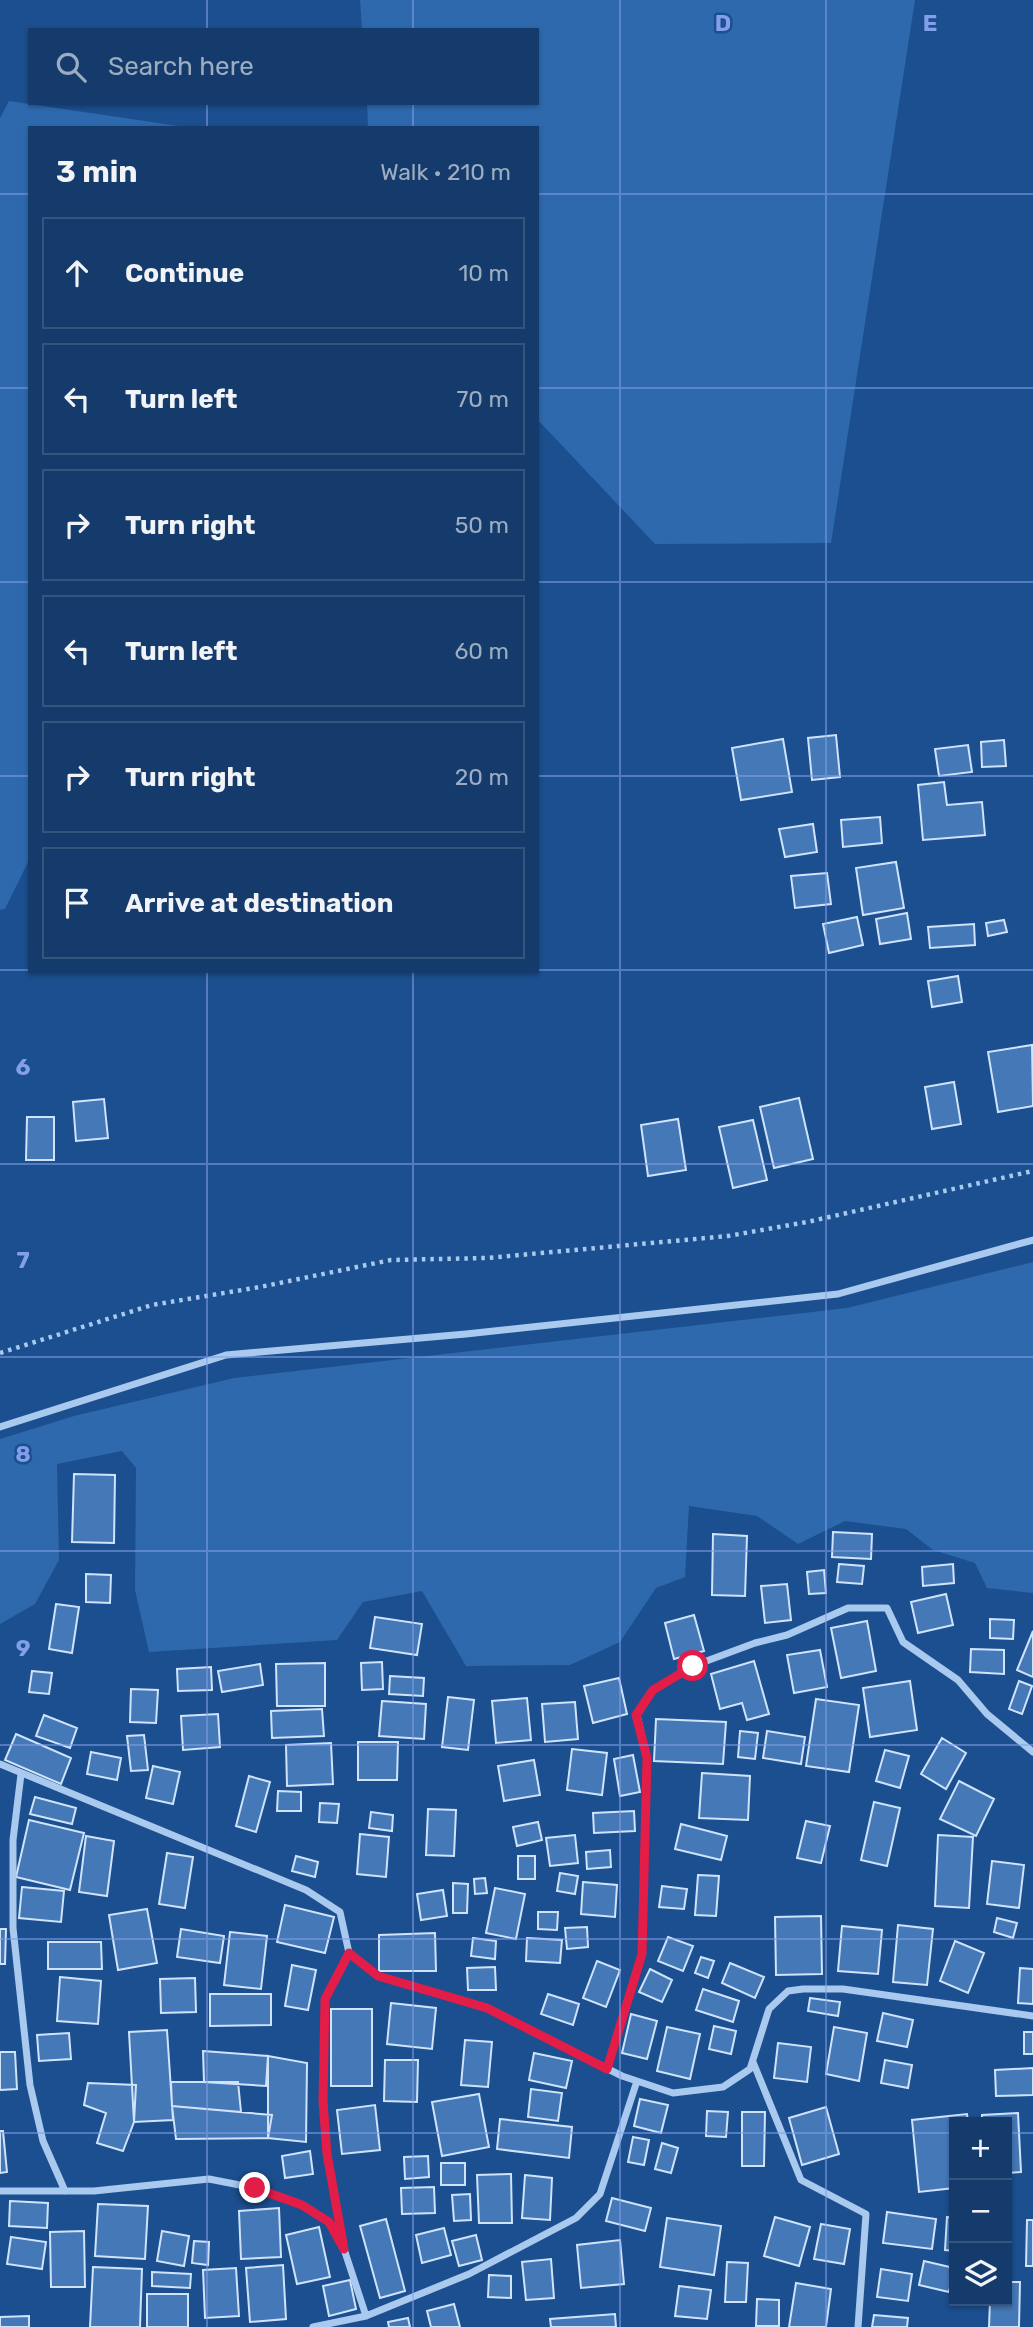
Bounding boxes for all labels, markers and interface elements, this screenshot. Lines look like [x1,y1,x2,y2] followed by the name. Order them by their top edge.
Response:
[715,9,731,37] text: D
[923,9,937,37] text: E
[28,28,539,105] search box
[52,48,90,86] icon: search
[108,51,254,82] text: Search here
[56,154,138,190] text: 3 min
[380,158,511,186] text: Walk · 210 m
[58,254,96,292] icon: ahead
[125,258,244,289] text: Continue
[458,259,509,287] text: 10 m
[58,380,96,418] icon: left
[125,384,237,415] text: Turn left
[457,385,509,413] text: 70 m
[58,506,96,544] icon: right
[125,510,255,541] text: Turn right
[455,511,509,539] text: 50 m
[58,632,96,670] icon: left
[125,636,237,667] text: Turn left
[454,637,509,665] text: 60 m
[58,758,96,796] icon: right
[125,762,255,793] text: Turn right
[455,763,509,791] text: 20 m
[58,884,96,922] icon: arrive
[125,888,393,919] text: Arrive at destination
[16,1053,31,1081] text: 6
[16,1246,30,1274] text: 7
[15,1440,31,1468] text: 8
[16,1634,30,1662] text: 9
[677,1650,708,1681] route start
[949,2117,1012,2306] map controls
[949,2117,1012,2180] button: +
[239,2172,270,2203] route end
[949,2180,1012,2243] button: −
[949,2243,1012,2306] button: layers

